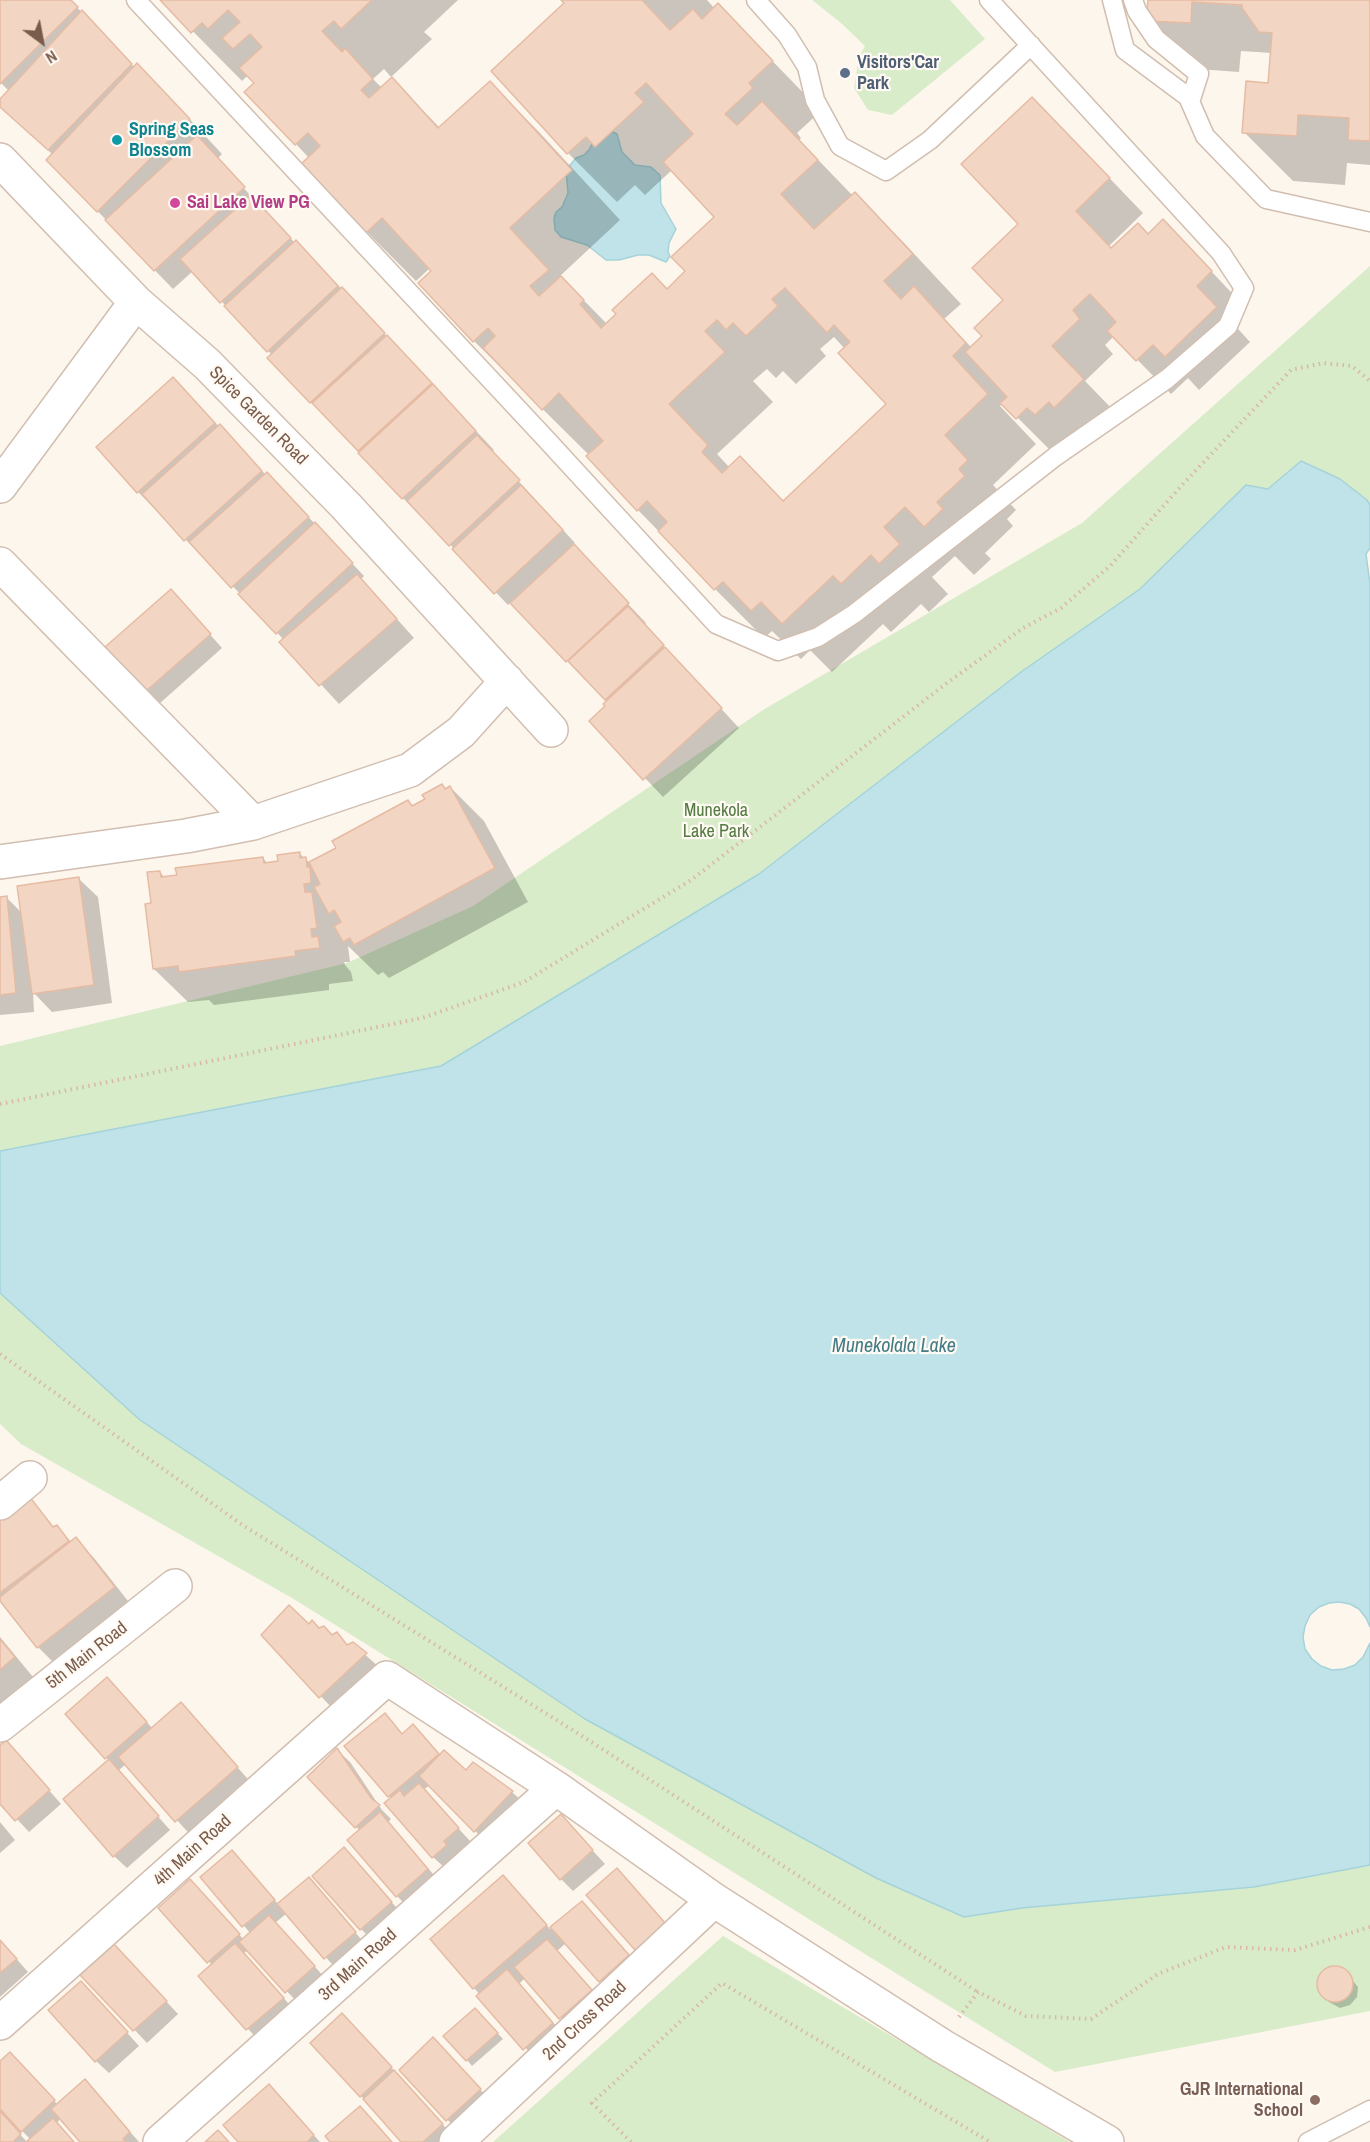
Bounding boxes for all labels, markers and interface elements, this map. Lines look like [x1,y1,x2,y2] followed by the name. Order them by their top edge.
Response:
[12,12,72,72] north arrow
[42,45,61,69] text: N
[857,52,939,94] place label: Visitors'Car Park
[838,66,852,80] marker: Visitors'Car Park
[129,119,214,162] place label: Spring Seas Blossom
[110,133,124,147] marker: Spring Seas Blossom
[187,192,310,214] place label: Sai Lake View PG
[168,196,182,210] marker: Sai Lake View PG
[204,362,312,470] street label: Spice Garden Road
[683,800,749,842] park label: Munekola Lake Park
[832,1335,956,1359] water label: Munekolala Lake
[42,1618,132,1694] street label: 5th Main Road
[150,1811,236,1891] street label: 4th Main Road
[314,1924,402,2006] street label: 3rd Main Road
[539,1977,631,2065] street label: 2nd Cross Road
[1180,2079,1303,2122] place label: GJR International School
[1308,2093,1322,2107] marker: GJR International School

